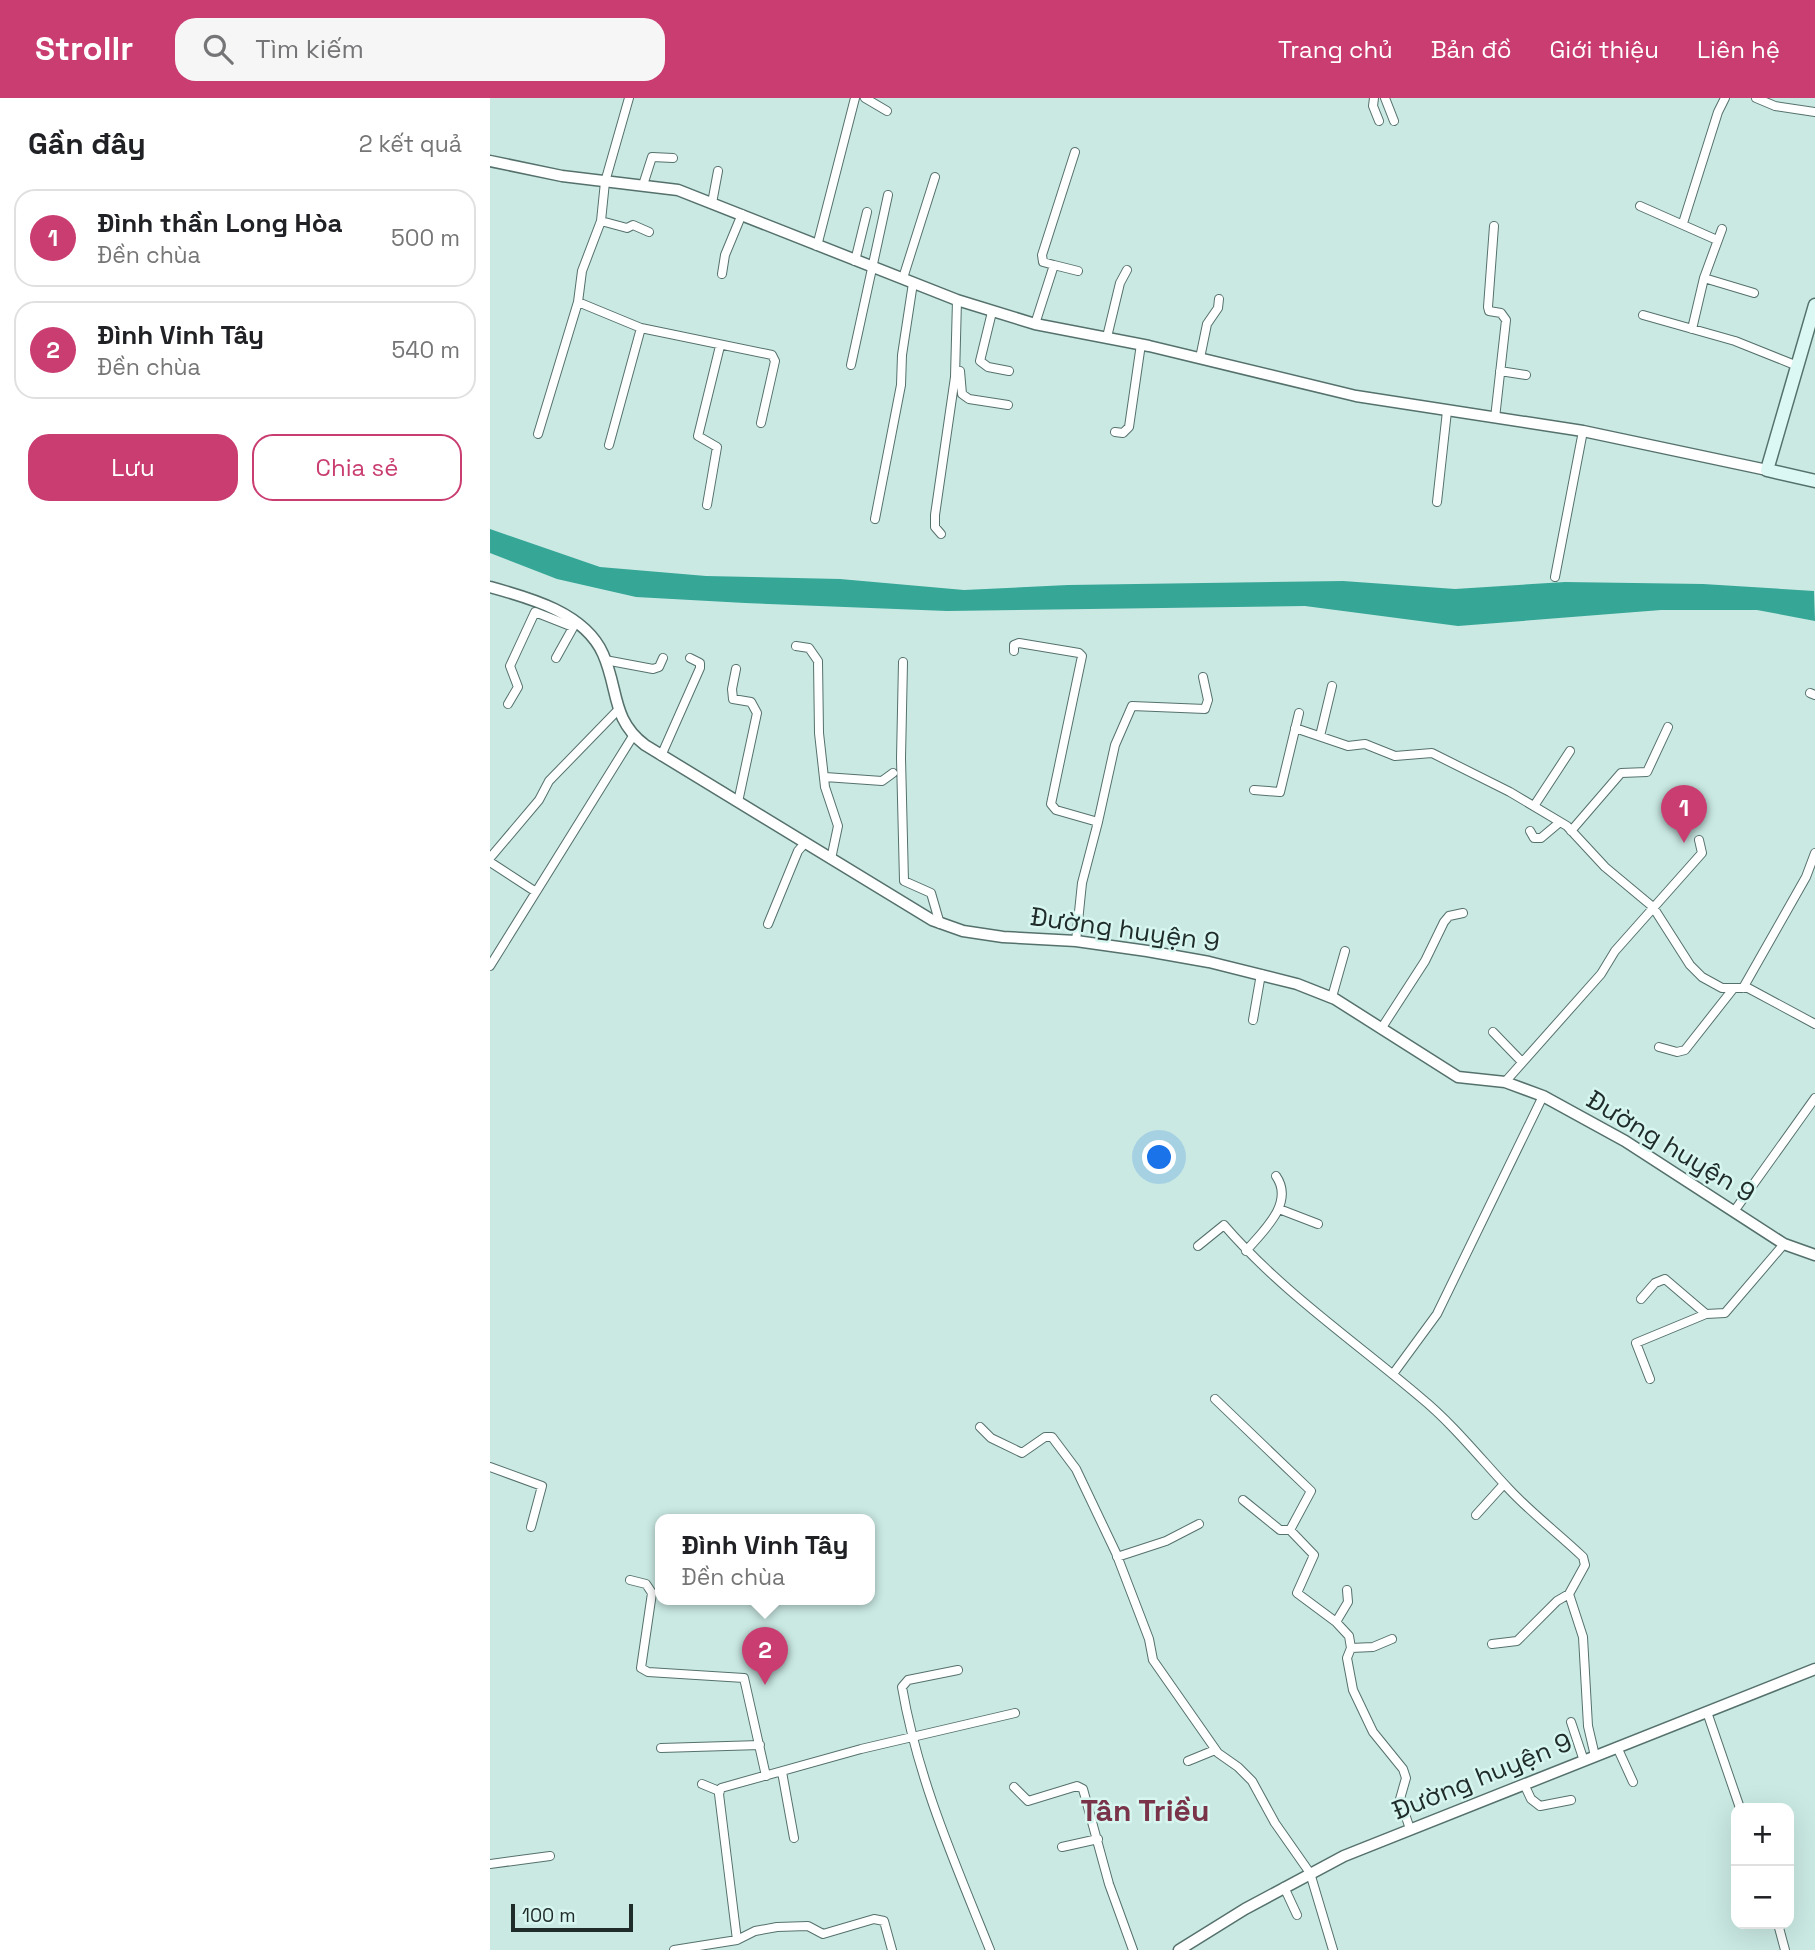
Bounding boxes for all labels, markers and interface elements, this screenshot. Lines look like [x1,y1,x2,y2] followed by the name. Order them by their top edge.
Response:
[175,18,665,81] search box
[35,28,133,70] text: Strollr
[199,30,237,68] icon: search
[255,32,364,66] text: Tìm kiếm
[1278,34,1393,65] text: Trang chủ
[1431,34,1512,65] text: Bản đồ
[1550,34,1659,65] text: Giới thiệu
[1697,34,1780,65] text: Liên hệ
[28,124,146,163] text: Gần đây
[359,129,462,159] text: 2 kết quả
[97,206,343,240] text: Đình thần Long Hòa
[48,223,58,253] text: 1
[391,223,460,253] text: 500 m
[97,240,201,270] text: Đền chùa
[97,318,264,352] text: Đình Vinh Tây
[46,335,60,365] text: 2
[391,335,460,365] text: 540 m
[97,352,201,382] text: Đền chùa
[28,434,238,501] button: Lưu
[252,434,462,501] button: Chia sẻ
[1661,785,1707,843] pin: 1
[1028,899,1222,959] street label: Đường huyện 9
[1580,1082,1762,1210] street label: Đường huyện 9
[1142,1140,1176,1174] your location
[655,1514,875,1605] popup
[681,1528,849,1562] text: Đình Vinh Tây
[681,1562,785,1592] text: Đền chùa
[742,1627,788,1685] pin: 2
[1387,1724,1577,1828] street label: Đường huyện 9
[1081,1791,1209,1830] district label: Tân Triều
[1731,1803,1794,1929] map controls
[1731,1803,1794,1866] button: +
[1731,1866,1794,1929] button: −
[511,1901,634,1933] scale bar
[522,1903,576,1928] text: 100 m

